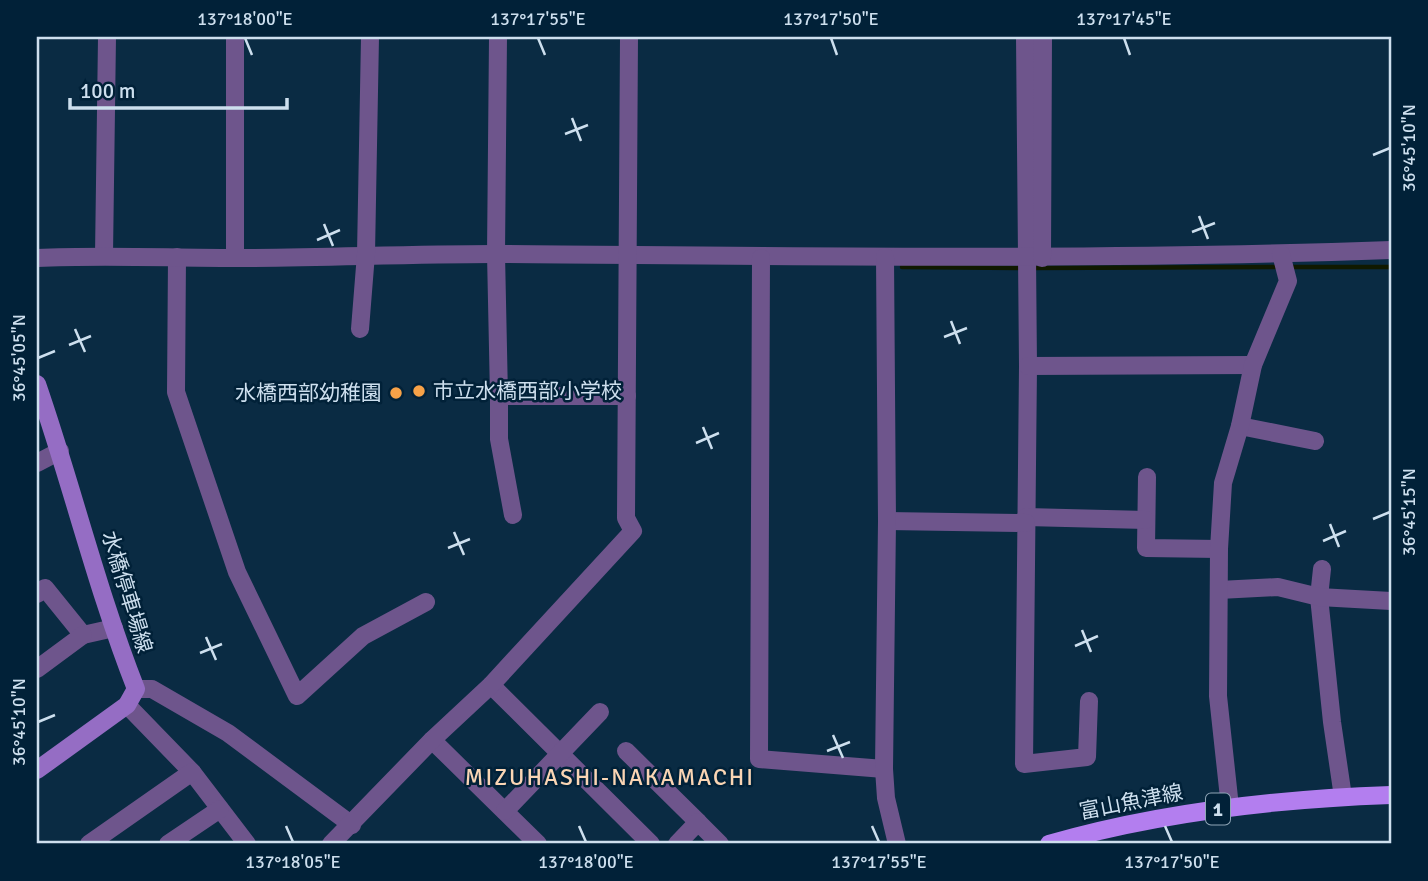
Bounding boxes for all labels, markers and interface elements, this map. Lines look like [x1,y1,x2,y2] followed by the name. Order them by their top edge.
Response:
[197,8,293,30] text: 137°18'00"E
[490,8,586,30] text: 137°17'55"E
[783,8,879,30] text: 137°17'50"E
[1076,8,1172,30] text: 137°17'45"E
[70,66,287,110] scale bar
[80,78,135,104] text: 100 m
[1398,104,1420,192] text: 36°45'10"N
[8,314,30,402] text: 36°45'05"N
[433,378,622,404] place label: 市立水橋西部小学校
[235,380,382,406] place label: 水橋西部幼稚園
[411,383,427,399] marker: 市立水橋西部小学校
[388,385,404,401] marker: 水橋西部幼稚園
[1398,468,1420,556] text: 36°45'15"N
[96,528,158,656] street label: 水橋停車場線
[8,678,30,766] text: 36°45'10"N
[465,763,755,792] district label: MIZUHASHI-NAKAMACHI
[1077,779,1185,825] street label: 富山魚津線
[1206,794,1230,824] road number: 1
[245,851,341,873] text: 137°18'05"E
[538,851,634,873] text: 137°18'00"E
[831,851,927,873] text: 137°17'55"E
[1124,851,1220,873] text: 137°17'50"E

